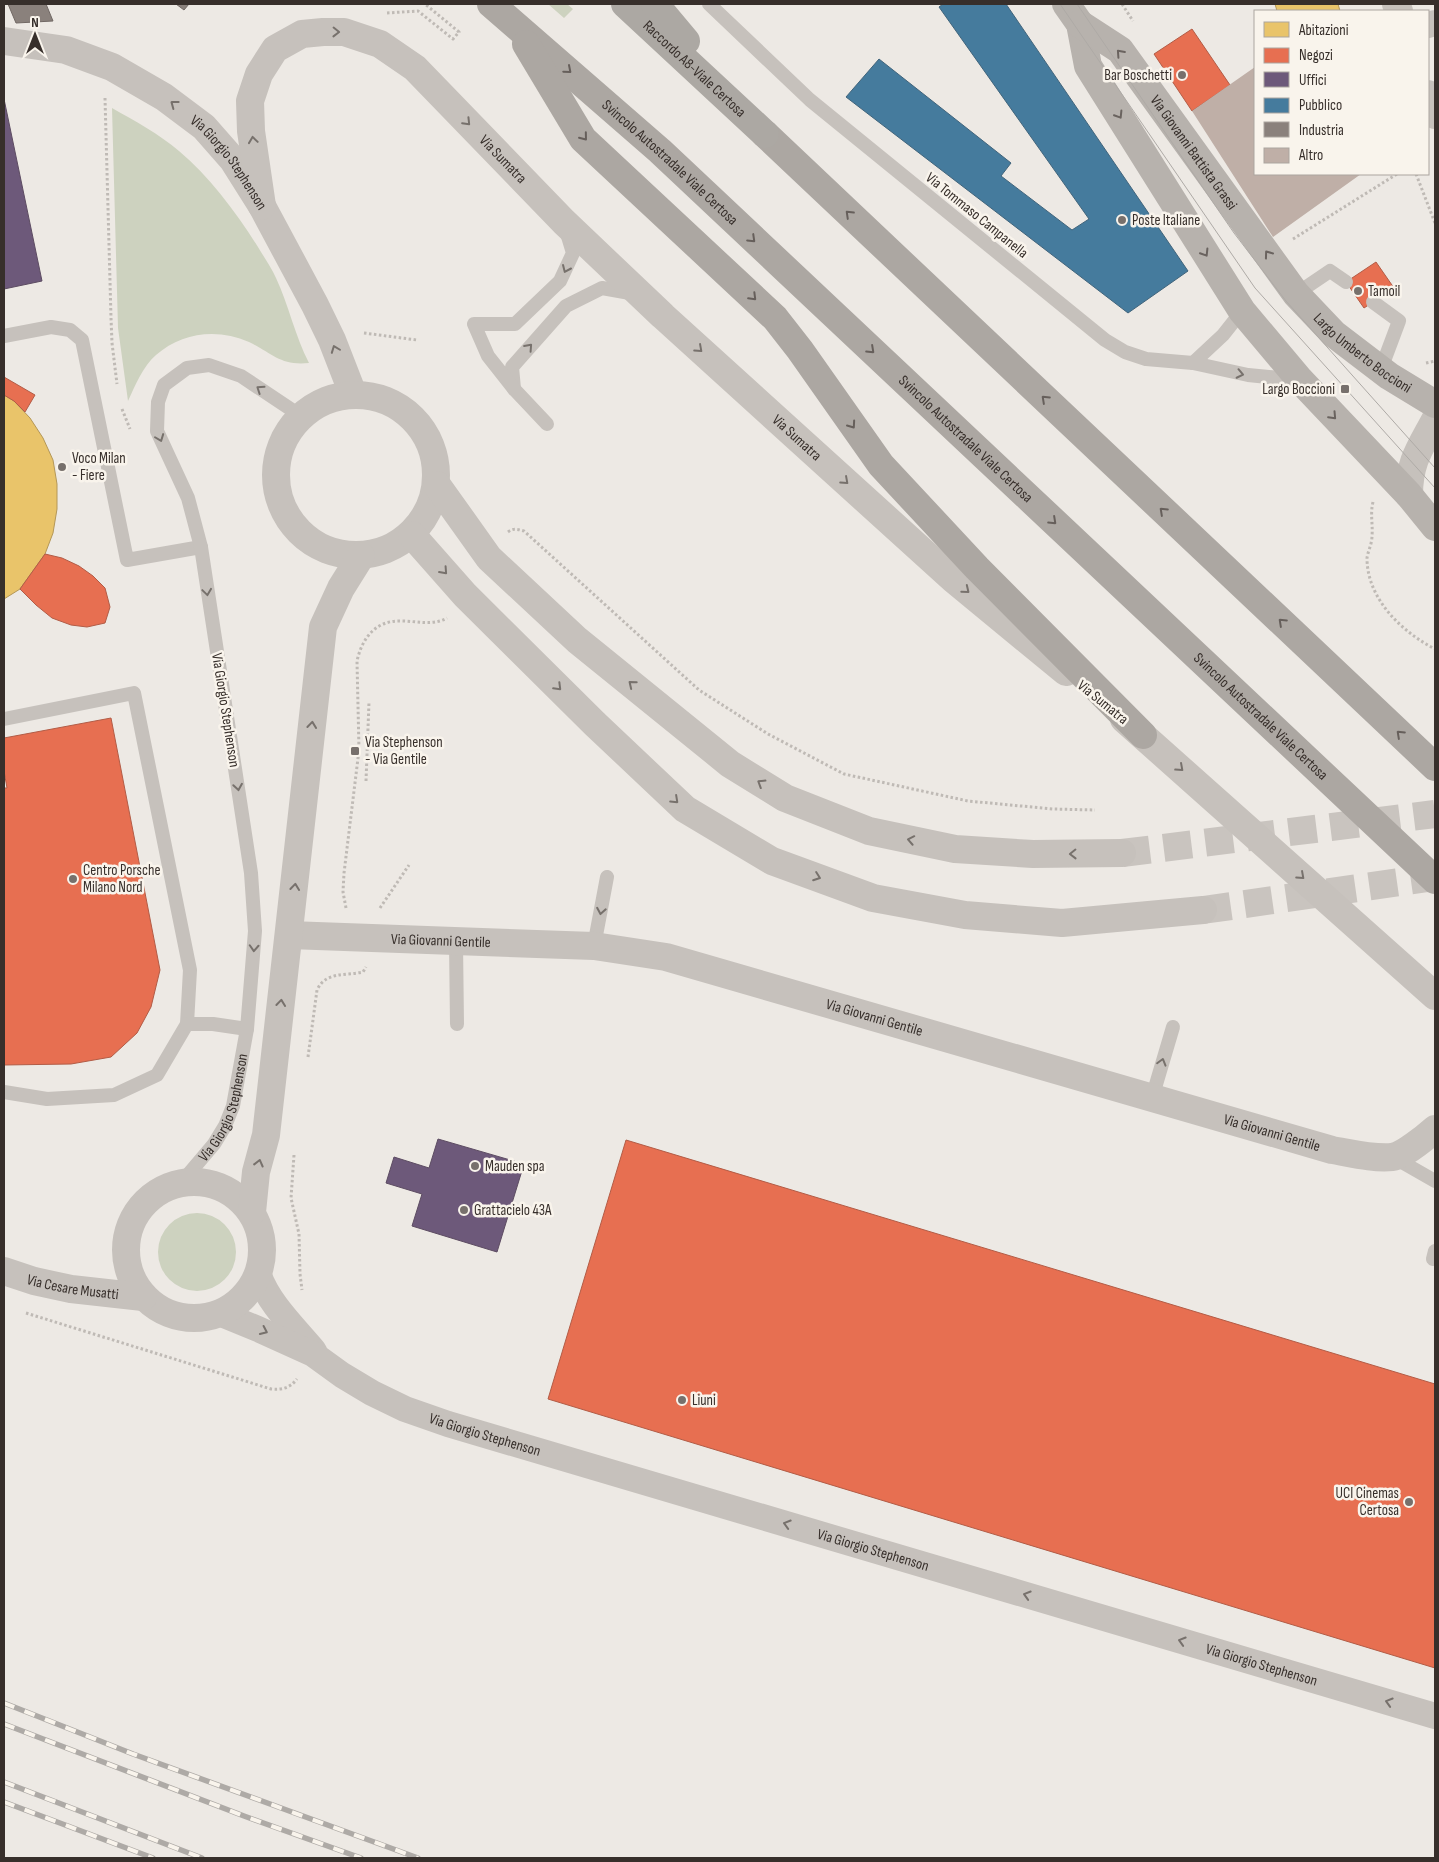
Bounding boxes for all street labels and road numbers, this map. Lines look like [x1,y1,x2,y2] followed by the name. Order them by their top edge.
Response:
[639,17,750,122] street label: Raccordo A8-Viale Certosa
[1146,92,1241,214] street label: Via Giovanni Battista Grassi
[598,96,742,230] street label: Svincolo Autostradale Viale Certosa
[186,111,271,214] street label: Via Giorgio Stephenson
[475,131,531,188] street label: Via Sumatra
[922,168,1032,263] street label: Via Tommaso Campanella
[1309,309,1415,398] street label: Largo Umberto Boccioni
[894,371,1037,507] street label: Svincolo Autostradale Viale Certosa
[768,411,826,465] street label: Via Sumatra
[1189,649,1332,785] street label: Svincolo Autostradale Viale Certosa
[207,652,244,769] street label: Via Giorgio Stephenson
[1073,676,1132,729] street label: Via Sumatra
[391,930,491,952] street label: Via Giovanni Gentile
[824,995,925,1041] street label: Via Giovanni Gentile
[194,1052,252,1166] street label: Via Giorgio Stephenson
[1221,1110,1322,1156] street label: Via Giovanni Gentile
[24,1270,120,1304] street label: Via Cesare Musatti
[426,1409,543,1461] street label: Via Giorgio Stephenson
[815,1525,931,1576] street label: Via Giorgio Stephenson
[1203,1640,1320,1691] street label: Via Giorgio Stephenson

